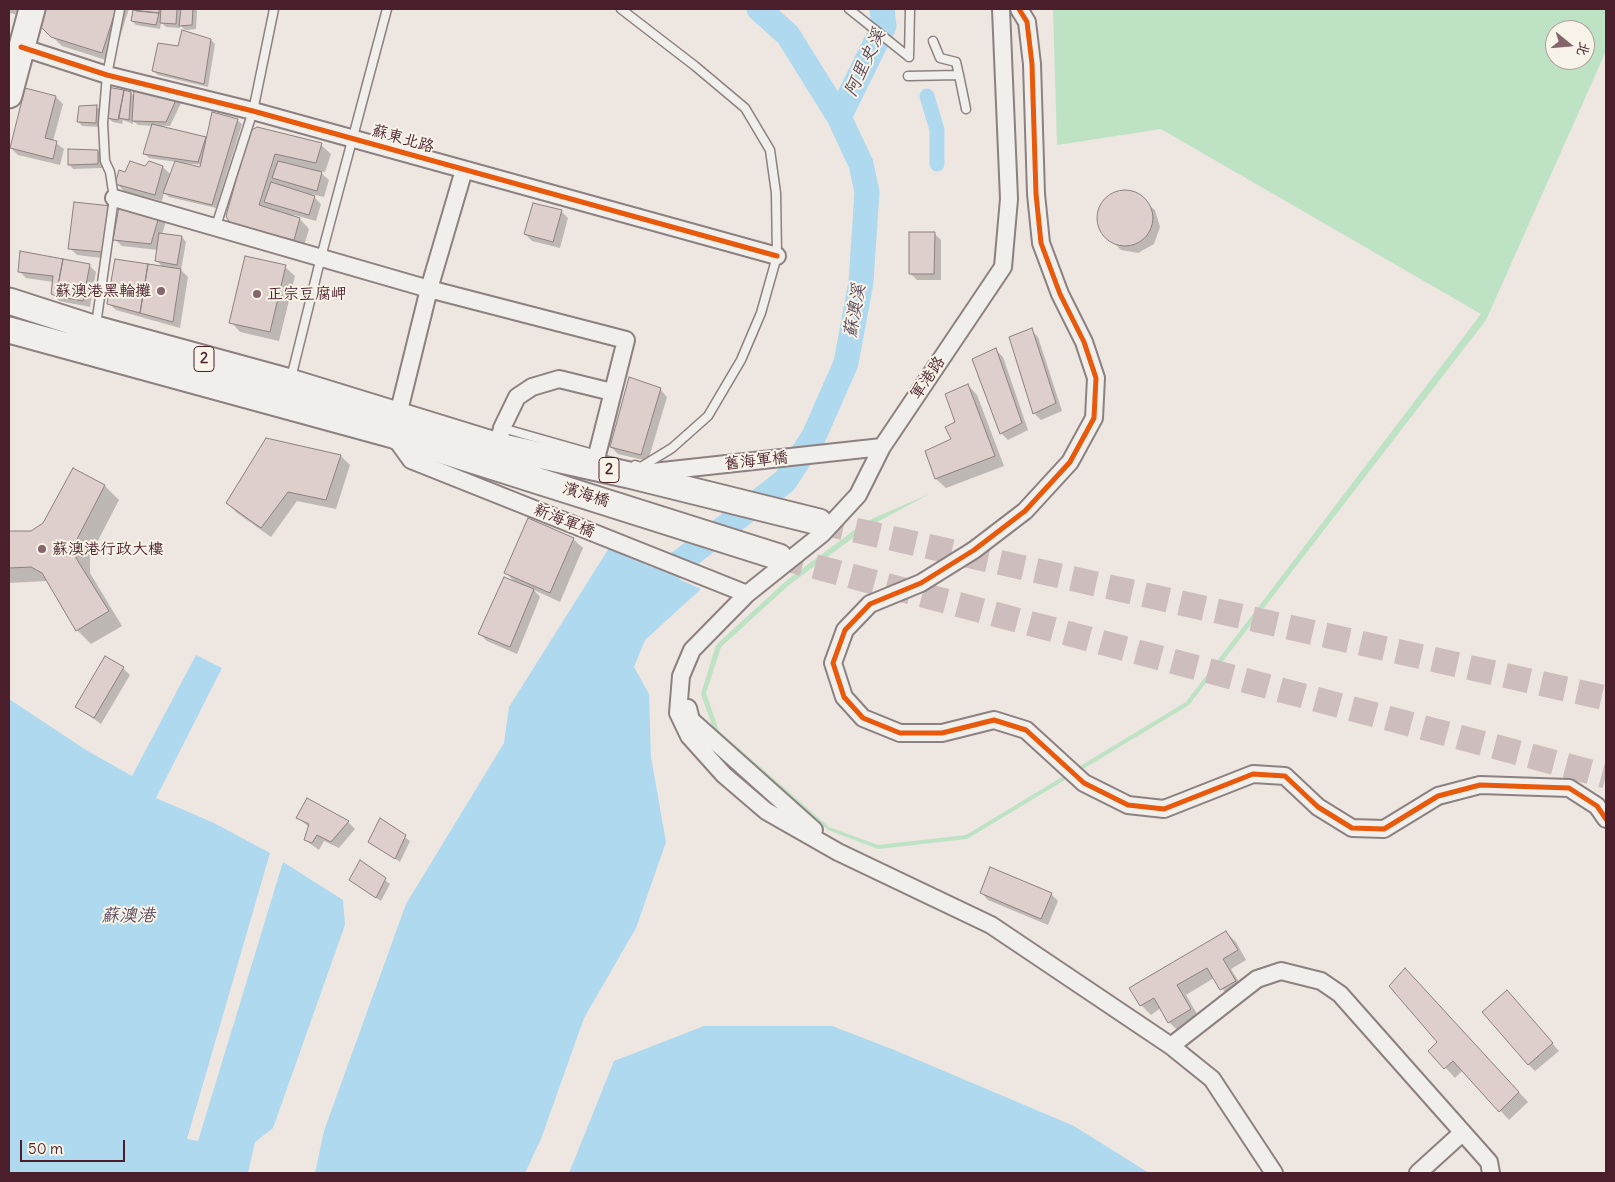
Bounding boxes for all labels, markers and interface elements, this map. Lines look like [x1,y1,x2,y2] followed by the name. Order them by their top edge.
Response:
[1545,20,1595,70] north arrow
[840,26,890,100] water label: 阿里史溪
[1573,40,1594,58] text: 北
[370,121,436,157] street label: 蘇東北路
[55,281,151,301] place label: 蘇澳港黑輪攤
[840,283,870,339] water label: 蘇澳溪
[267,284,347,304] place label: 正宗豆腐岬
[155,285,167,297] marker: 蘇澳港黑輪攤
[251,288,263,300] marker: 正宗豆腐岬
[194,346,214,372] road number: 2
[907,353,949,403] street label: 軍港路
[723,448,789,474] street label: 舊海軍橋
[599,458,619,482] road number: 2
[560,479,612,511] street label: 濱海橋
[531,500,597,542] street label: 新海軍橋
[52,539,164,559] place label: 蘇澳港行政大樓
[36,543,48,555] marker: 蘇澳港行政大樓
[101,905,155,927] water label: 蘇澳港
[22,1130,128,1162] scale bar
[28,1139,63,1158] text: 50 m

